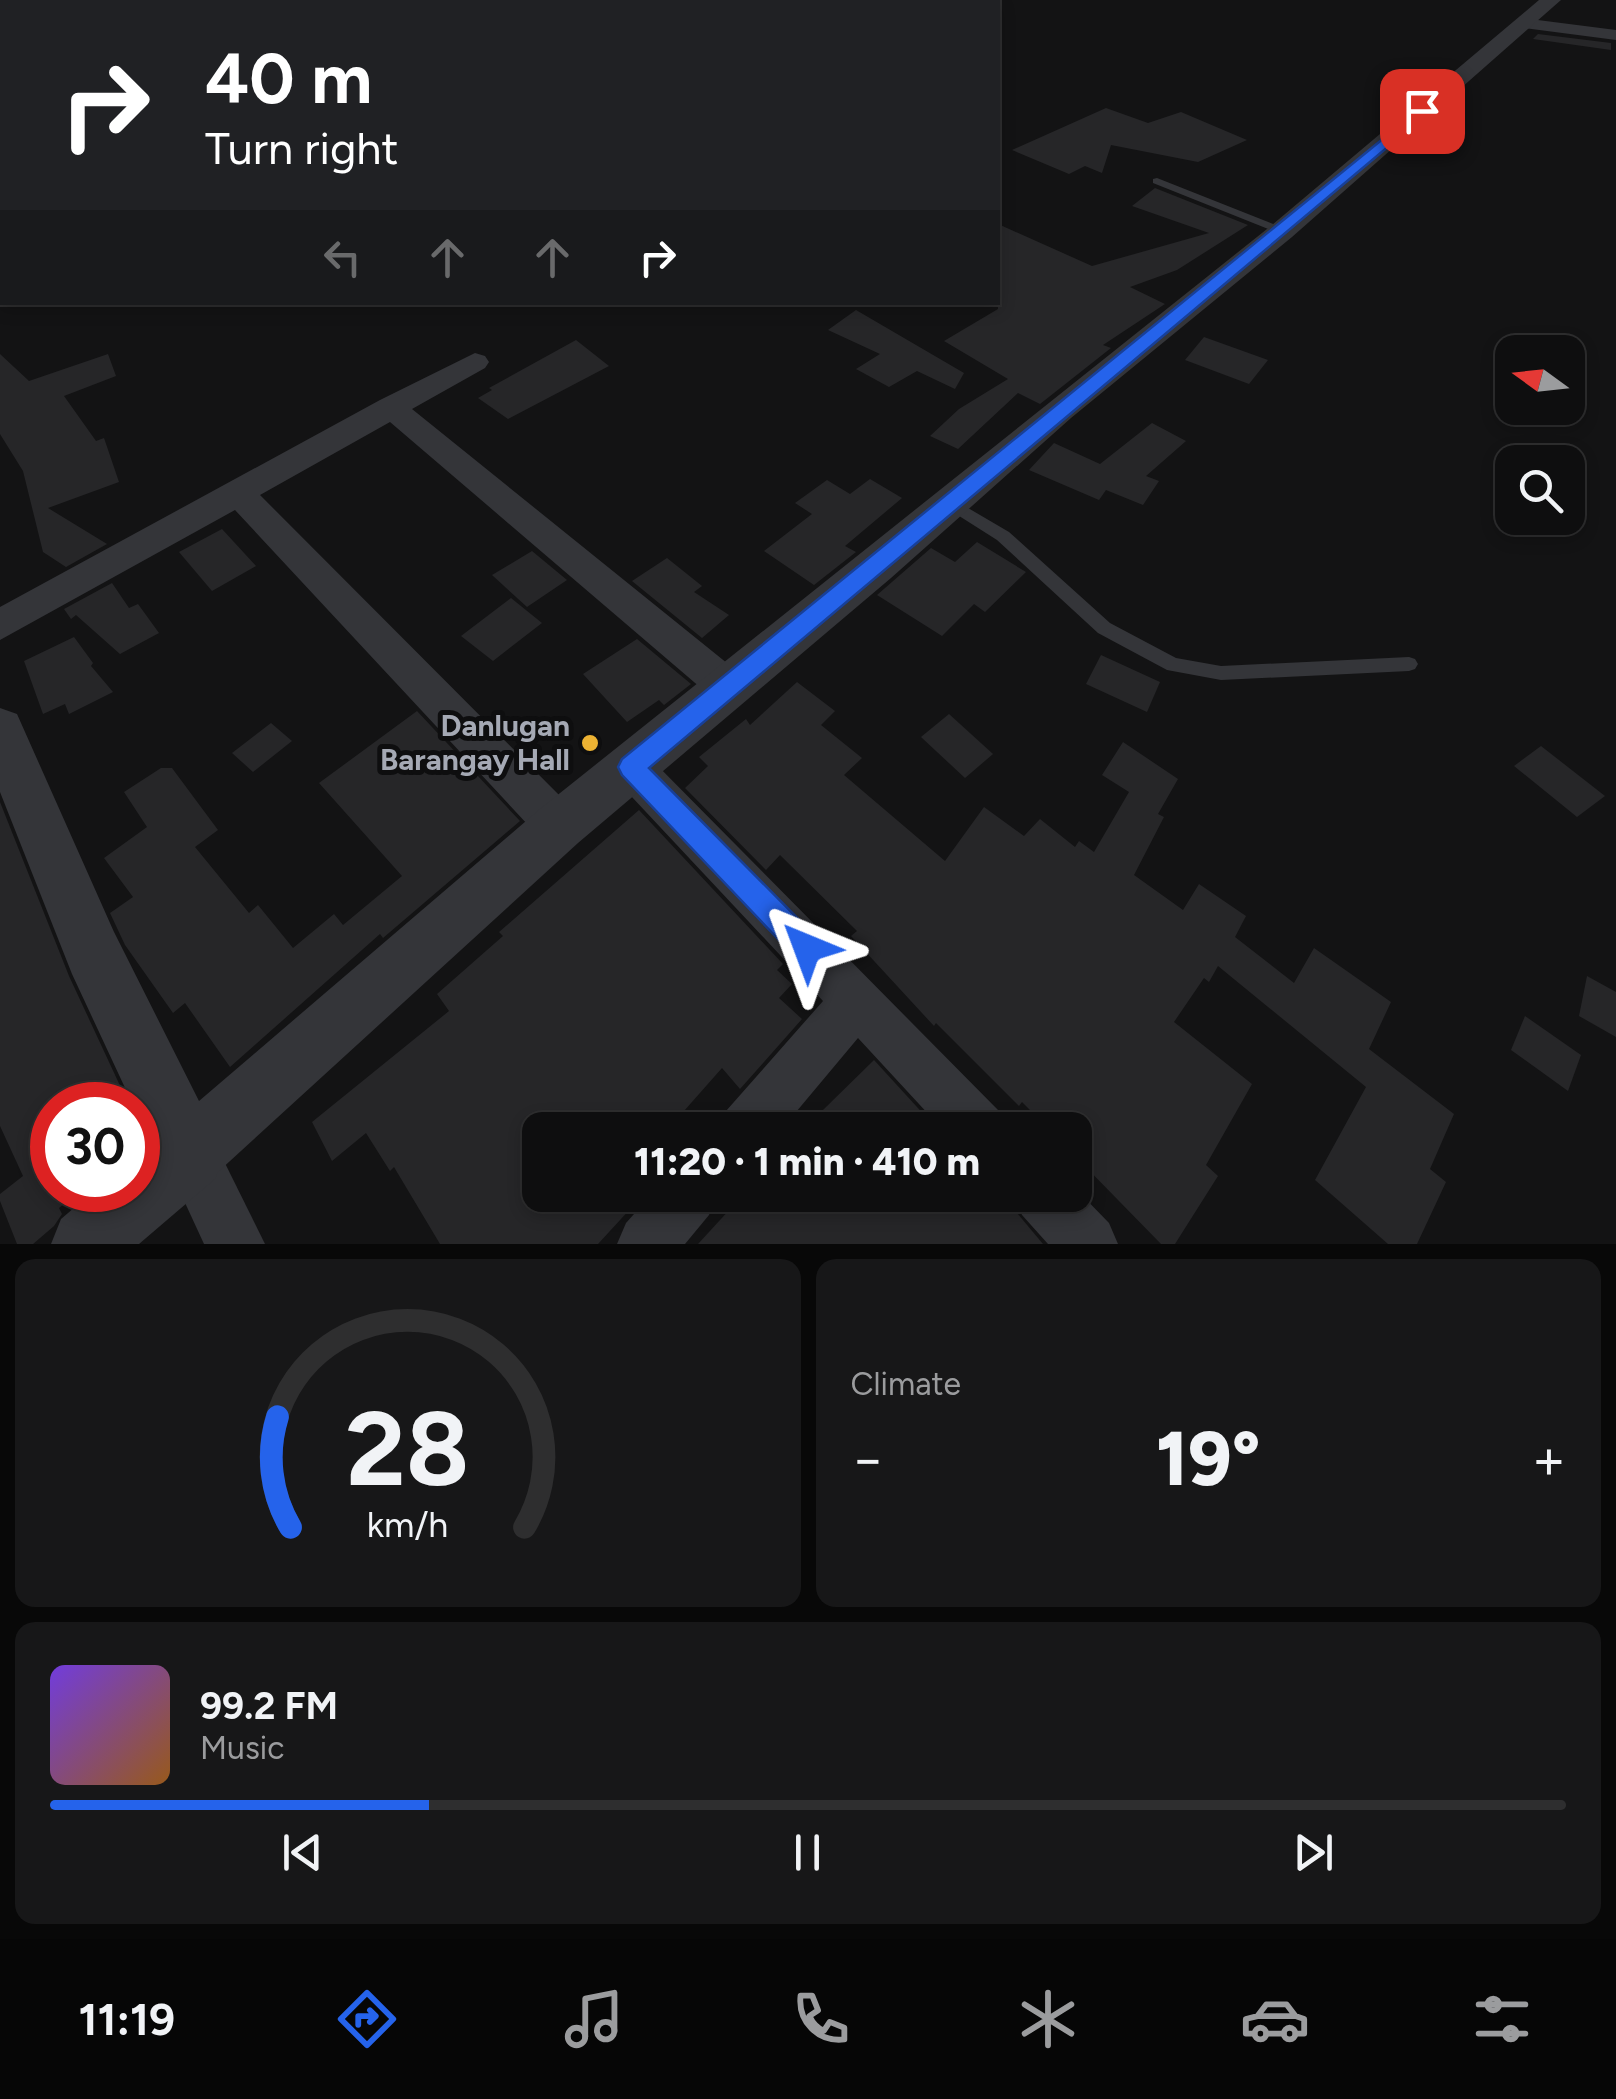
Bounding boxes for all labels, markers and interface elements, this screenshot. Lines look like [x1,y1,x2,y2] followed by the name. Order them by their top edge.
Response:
[205,36,372,121] text: 40 m
[40,40,170,170] icon: right
[1380,69,1465,154] pin
[1395,84,1450,139] icon: arrive
[205,121,398,175] text: Turn right
[315,230,370,285] icon: left
[420,230,475,285] icon: ahead
[525,230,580,285] icon: ahead
[630,230,685,285] icon: right
[1495,335,1585,425] north arrow
[1495,335,1585,535] map controls
[1495,445,1585,535] button: search
[380,707,570,778] place label: Danlugan Barangay Hall
[579,732,601,754] marker: Danlugan Barangay Hall
[755,896,859,1000] position arrow
[30,1082,160,1212] speed limit sign: 30
[634,1139,980,1185] text: 11:20 · 1 min · 410 m
[851,1365,961,1403] text: Climate
[346,1386,470,1511] text: 28
[1156,1414,1261,1504] text: 19°
[851,1426,885,1492] text: −
[1532,1426,1566,1492] text: +
[367,1503,449,1546] text: km/h
[200,1683,338,1729] text: 99.2 FM
[200,1729,285,1767] text: Music
[275,1825,330,1880] icon: previous
[780,1825,835,1880] icon: pause
[1286,1825,1341,1880] icon: next
[332,1984,402,2054] icon: directions
[559,1984,629,2054] icon: music
[786,1984,856,2054] icon: phone
[1013,1984,1083,2054] icon: climate
[1240,1984,1310,2054] icon: car
[1467,1984,1537,2054] icon: filters
[79,1992,175,2046] text: 11:19

